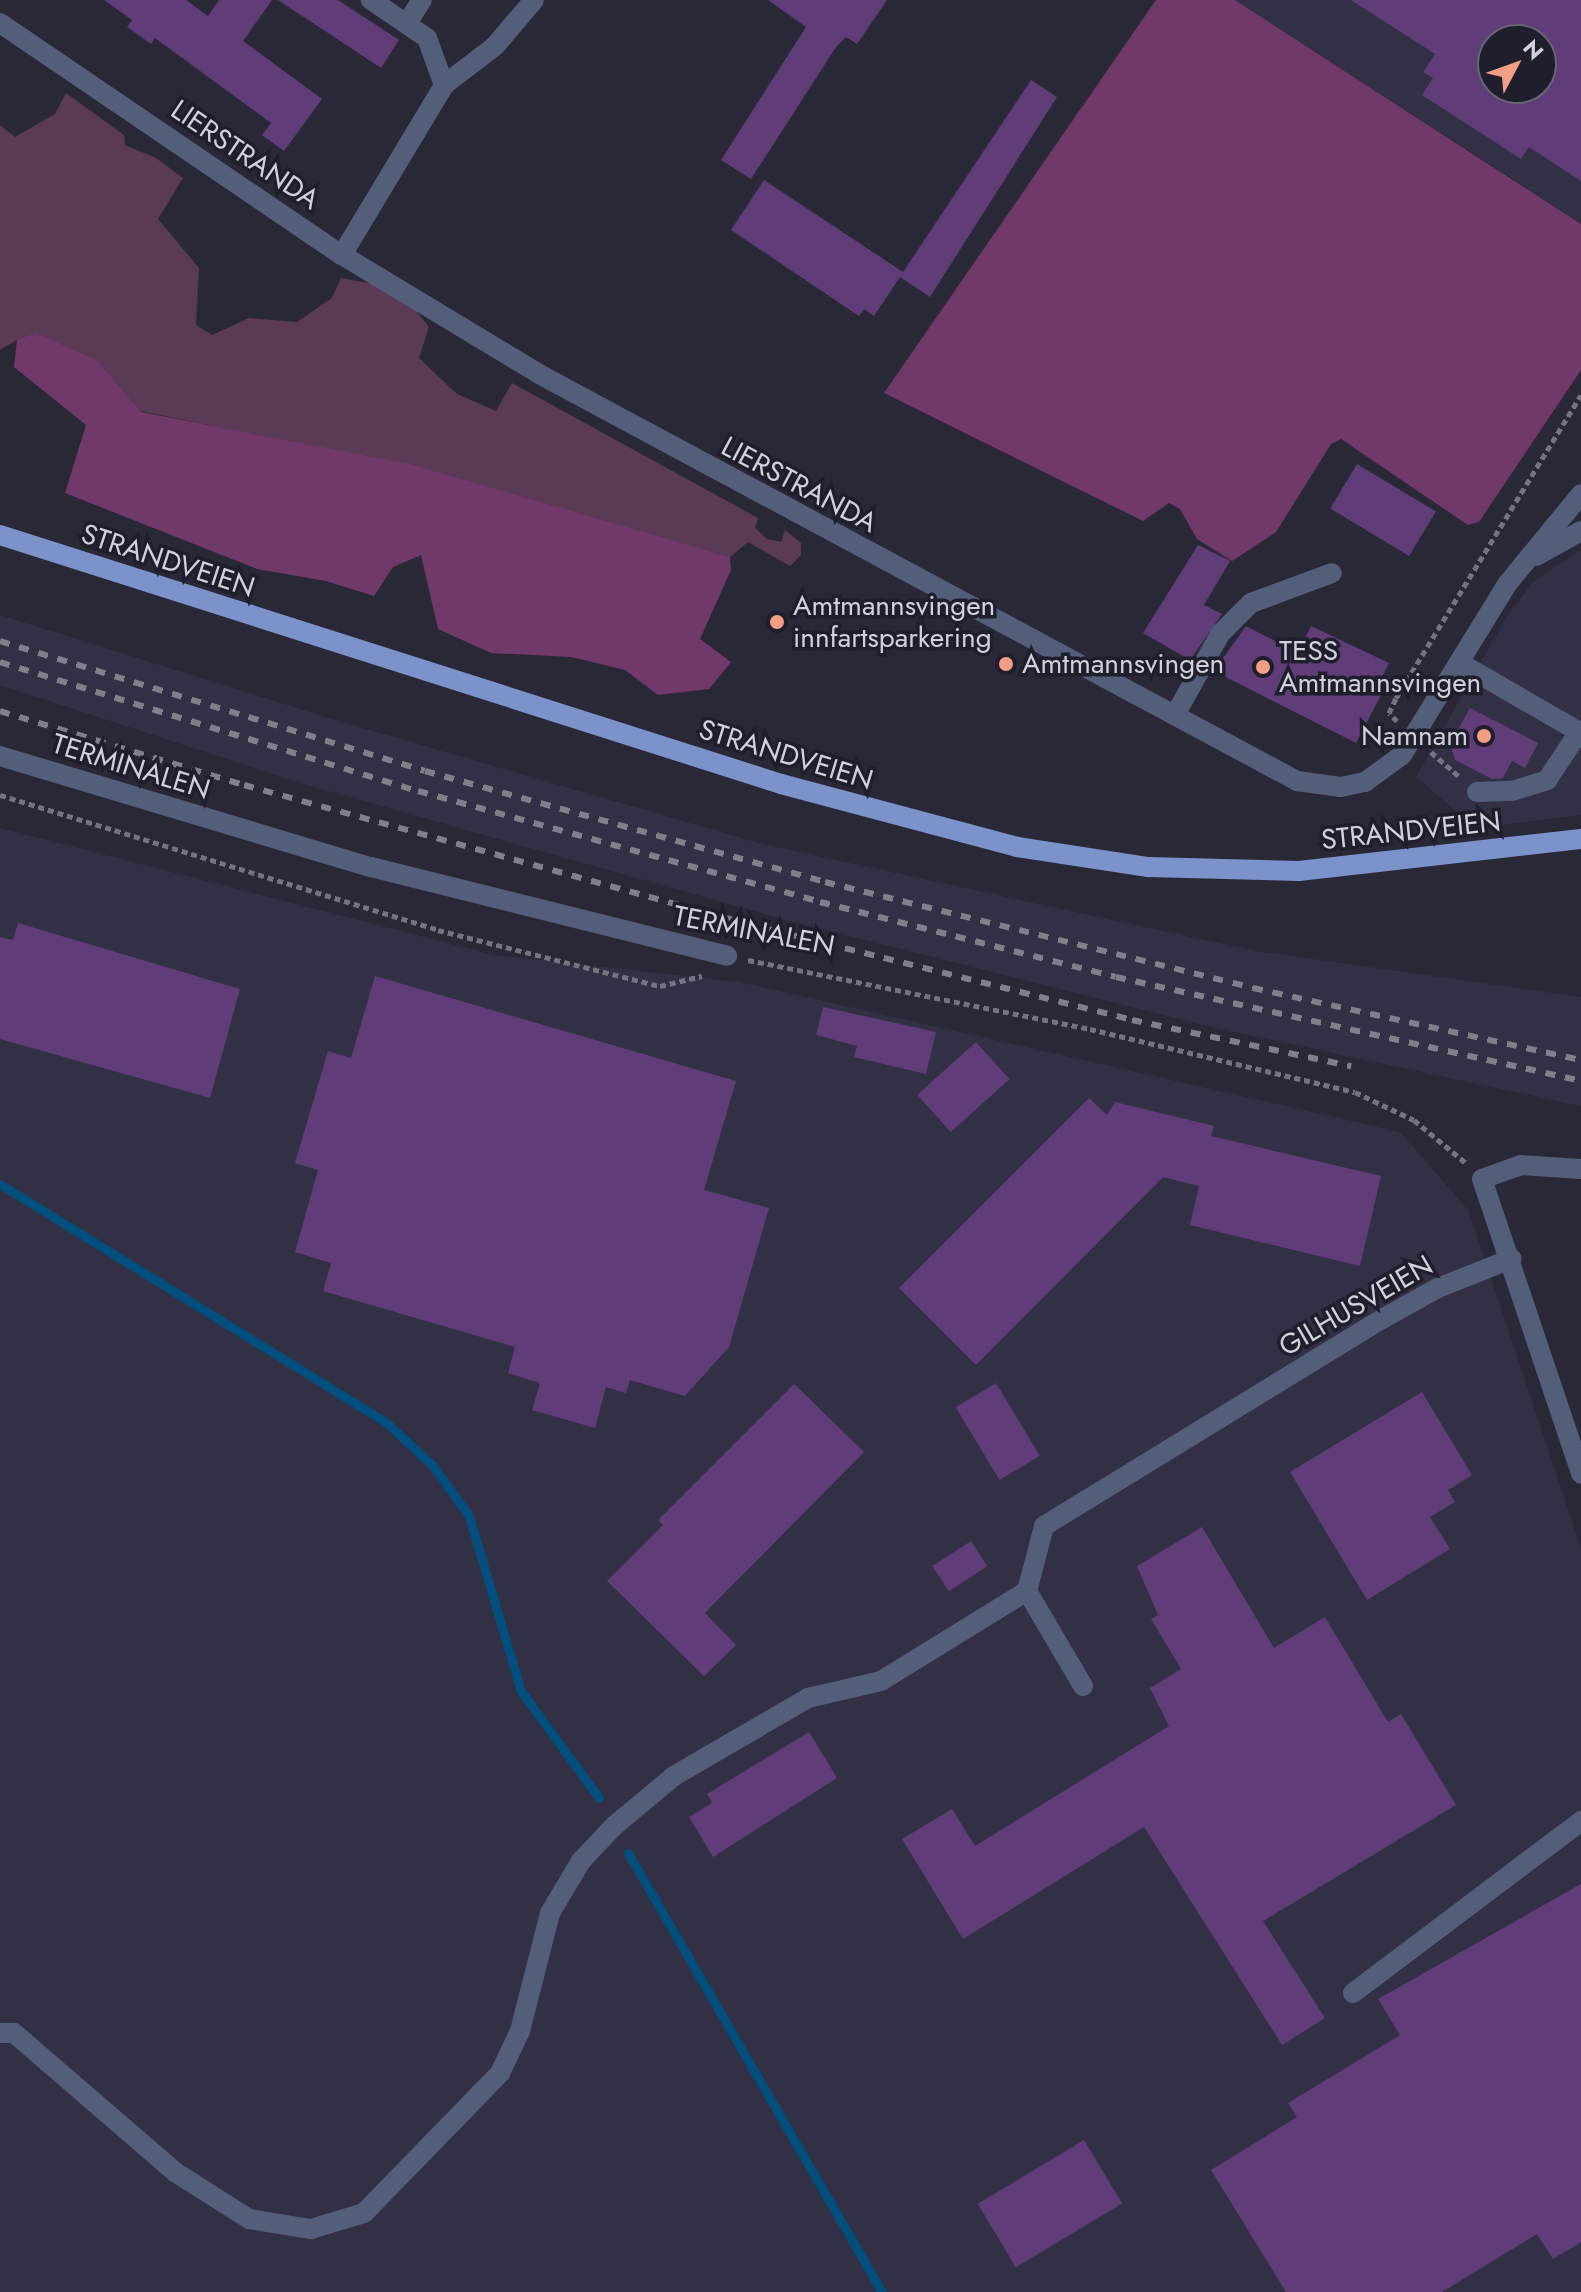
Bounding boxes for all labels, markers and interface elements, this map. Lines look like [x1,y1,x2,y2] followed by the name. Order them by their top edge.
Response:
[1477,24,1557,104] north arrow
[1516,32,1551,67] text: N
[165,93,325,217] street label: LIERSTRANDA
[715,430,883,540] street label: LIERSTRANDA
[77,517,259,605] street label: STRANDVEIEN
[793,589,995,655] place label: Amtmannsvingen innfartsparkering
[768,613,786,631] marker: Amtmannsvingen innfartsparkering
[1279,634,1481,700] place label: TESS Amtmannsvingen
[1022,647,1224,681] place label: Amtmannsvingen
[997,655,1015,673] marker: Amtmannsvingen
[1254,658,1272,676] marker: TESS Amtmannsvingen
[695,713,877,797] street label: STRANDVEIEN
[1361,719,1468,753] place label: Namnam
[48,727,214,807] street label: TERMINALEN
[1475,727,1493,745] marker: Namnam
[1320,805,1502,857] street label: STRANDVEIEN
[671,899,837,963] street label: TERMINALEN
[1273,1248,1439,1364] street label: GILHUSVEIEN

